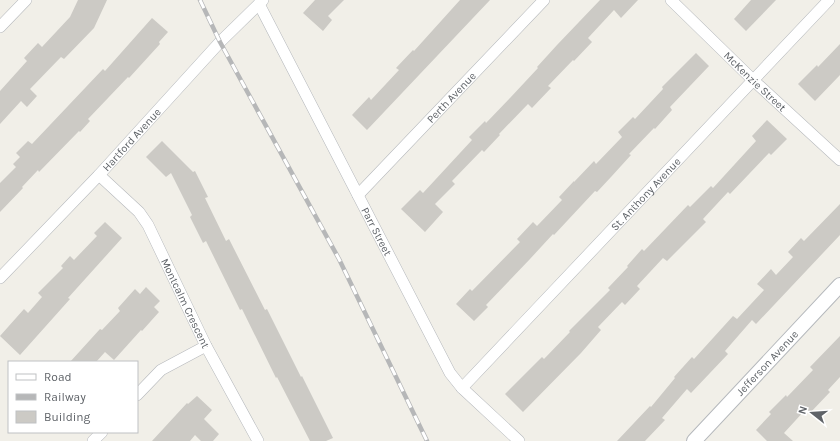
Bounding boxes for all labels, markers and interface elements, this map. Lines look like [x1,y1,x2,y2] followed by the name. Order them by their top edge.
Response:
[721,49,789,114] street label: McKenzie Street
[424,69,479,126] street label: Perth Avenue
[100,105,164,174] street label: Hartford Avenue
[608,155,684,234] street label: St. Anthony Avenue
[358,205,394,258] street label: Parr Street
[158,256,212,350] street label: Montcalm Crescent
[734,328,801,399] street label: Jefferson Avenue
[8,361,138,433] legend
[44,370,72,384] text: Road
[44,390,86,404] text: Railway
[792,393,832,433] north arrow
[796,405,810,416] text: N
[44,410,91,424] text: Building

